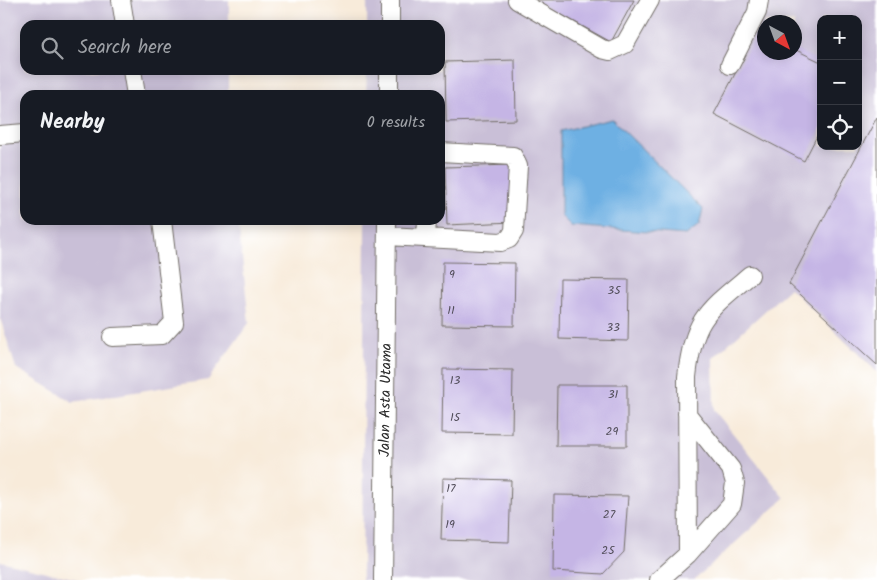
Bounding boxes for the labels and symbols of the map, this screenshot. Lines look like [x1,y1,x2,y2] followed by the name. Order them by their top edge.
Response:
[757,15,802,60] north arrow
[449,265,455,284] house number: 9
[607,281,622,300] house number: 35
[447,301,455,320] house number: 11
[606,318,620,337] house number: 33
[373,343,399,457] street label: Jalan Asta Utama
[450,371,460,390] house number: 13
[608,385,619,404] house number: 31
[450,408,462,427] house number: 15
[606,422,619,441] house number: 29
[446,479,456,498] house number: 17
[603,505,616,524] house number: 27
[445,515,455,534] house number: 19
[601,541,616,560] house number: 25

